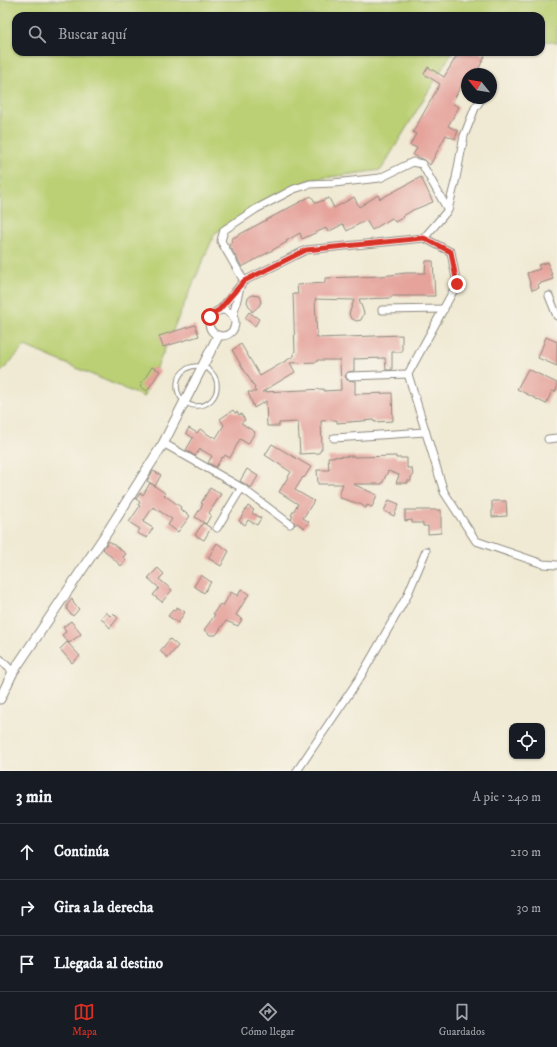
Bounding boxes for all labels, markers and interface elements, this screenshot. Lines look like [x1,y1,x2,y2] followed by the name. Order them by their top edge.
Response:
[12,12,545,56] search box
[26,23,48,45] icon: search
[58,25,126,44] text: Buscar aquí
[461,68,497,104] north arrow
[448,275,466,293] route end
[201,308,219,326] route start
[509,723,545,759] map controls
[509,723,545,759] button: locate
[16,786,52,808] text: 3 min
[473,789,541,805] text: A pie · 240 m
[16,841,38,863] icon: ahead
[54,842,109,861] text: Continúa
[510,844,541,860] text: 210 m
[16,897,38,919] icon: right
[54,898,153,917] text: Gira a la derecha
[517,900,541,916] text: 30 m
[16,953,38,975] icon: arrive
[54,954,163,973] text: Llegada al destino
[72,1001,97,1039] tab: Mapa
[241,1001,295,1039] tab: Cómo llegar
[439,1001,485,1039] tab: Guardados

